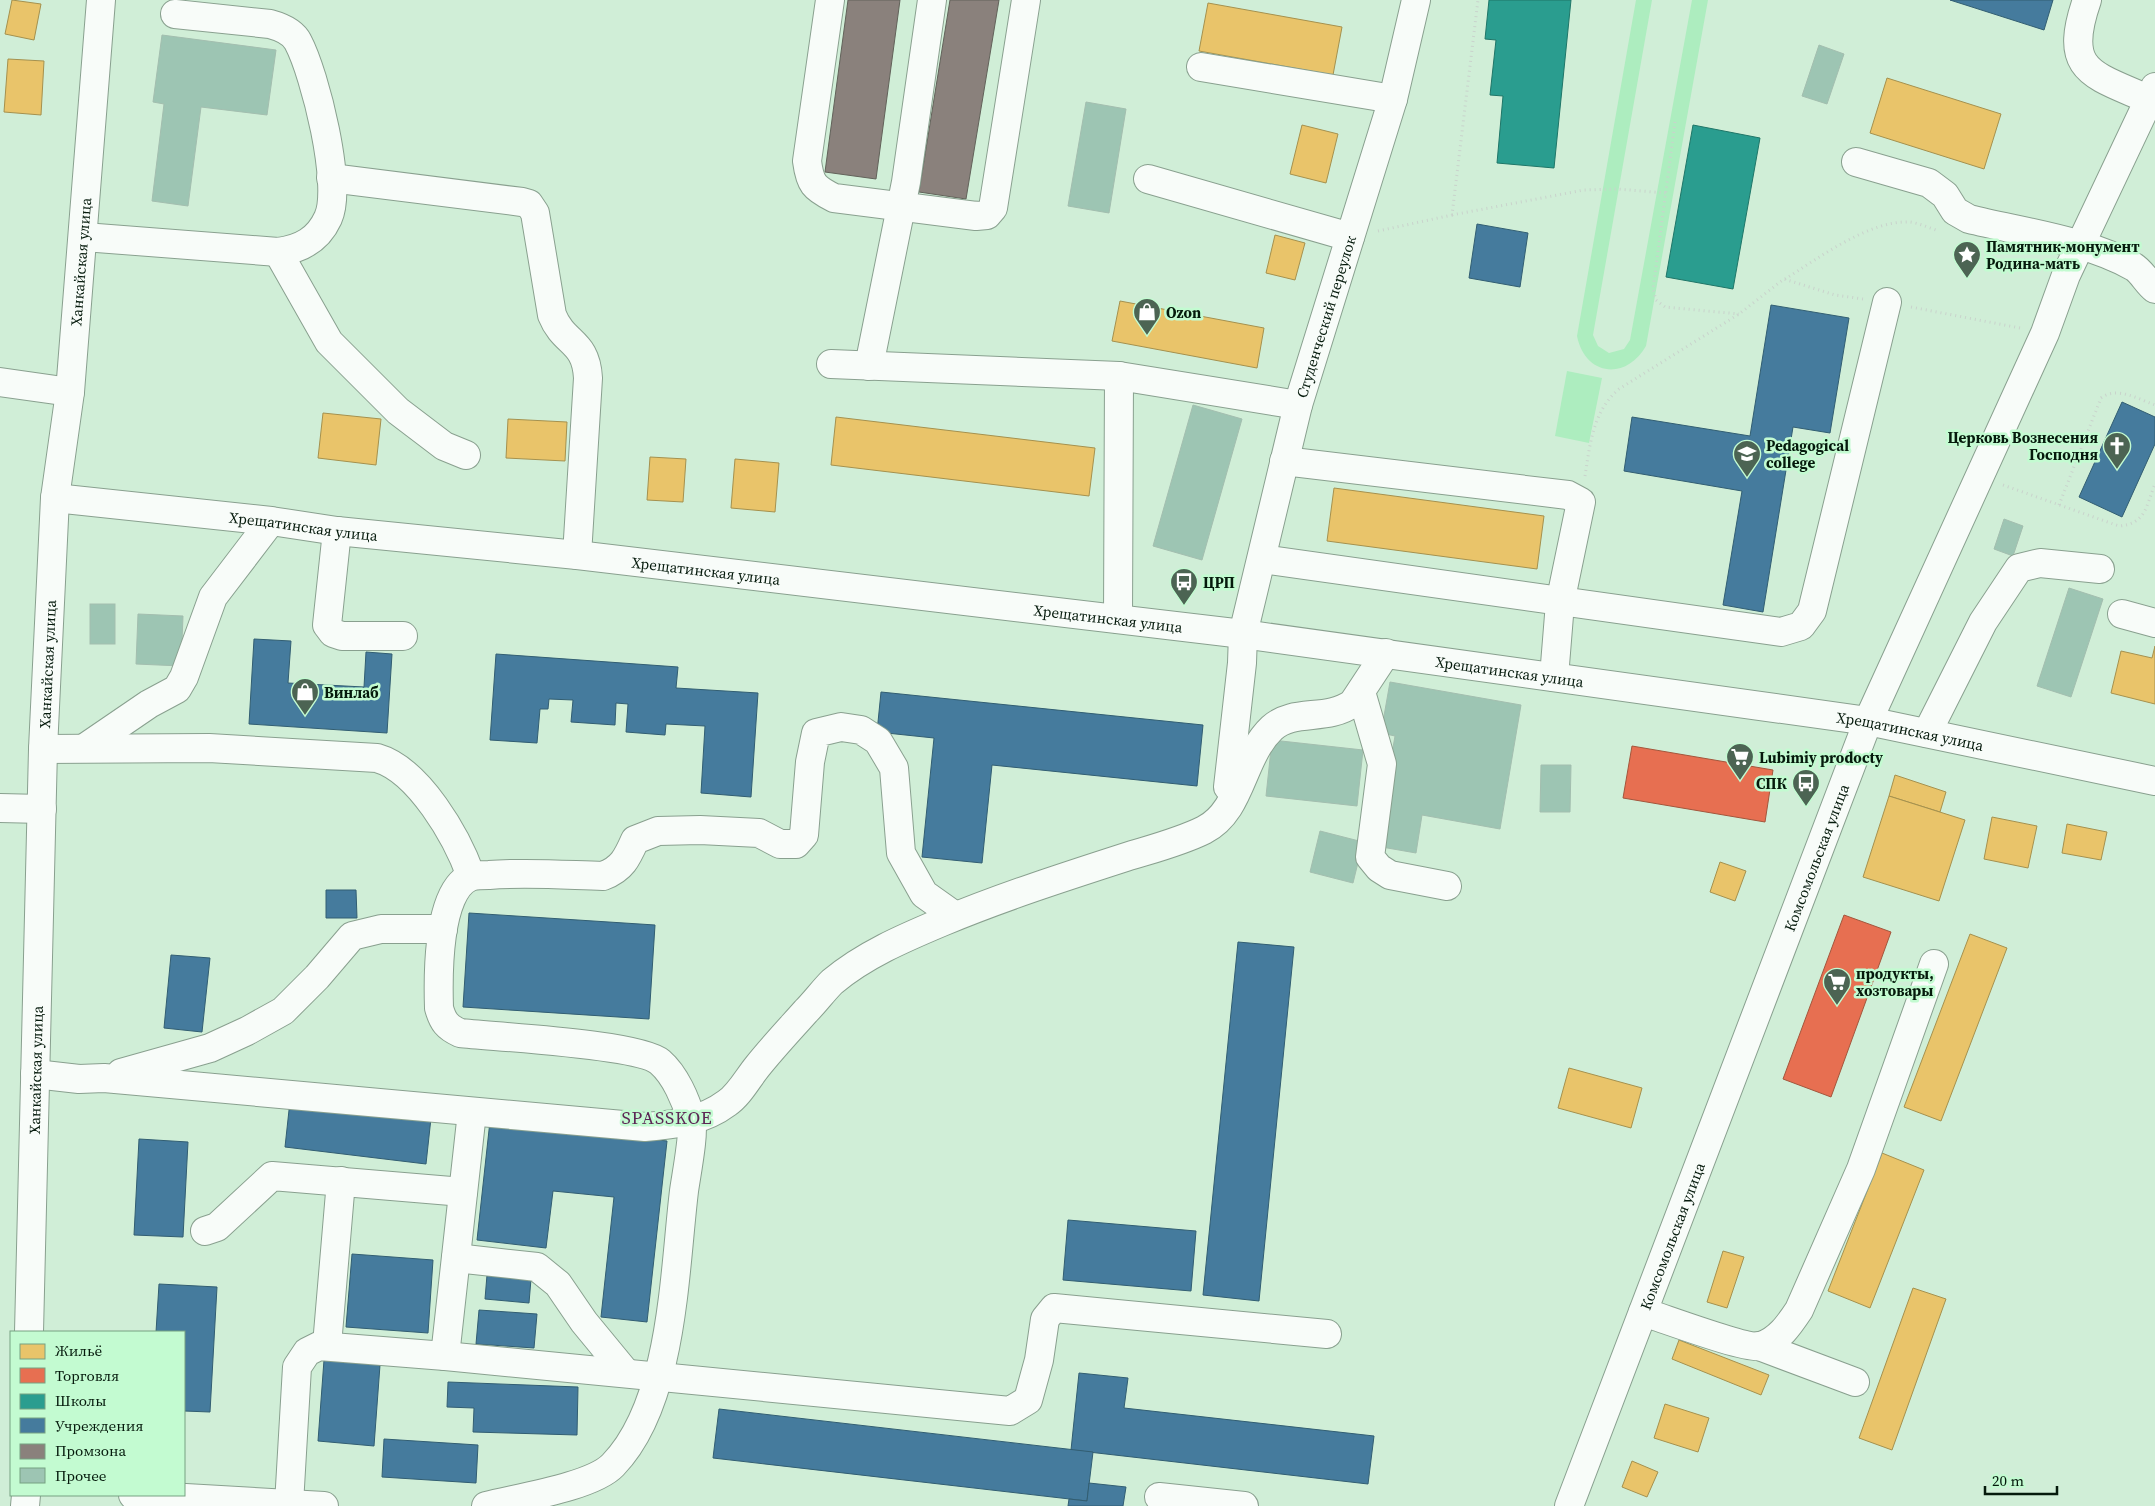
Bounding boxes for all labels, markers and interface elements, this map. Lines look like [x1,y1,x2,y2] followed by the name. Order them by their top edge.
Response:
[65,197,96,327] street label: Ханкайская улица
[1290,232,1361,400] street label: Студенческий переулок
[1986,236,2140,274] place label: Памятник-монумент Родина-мать
[1952,240,1982,279] place icon: Памятник-монумент Родина-мать
[1132,297,1162,336] shop icon: Ozon
[1166,302,1201,323] place label: Ozon
[1947,427,2098,465] place label: Церковь Вознесения Господня
[2102,431,2132,470] church icon: Церковь Вознесения Господня
[1766,435,1849,473] place label: Pedagogical college
[1732,439,1762,478] school or university icon: Pedagogical college
[228,506,379,546] street label: Хрещатинская улица
[630,551,782,590] street label: Хрещатинская улица
[1169,567,1199,606] bus stop icon: ЦРП
[1203,572,1235,593] place label: ЦРП
[33,599,61,729] street label: Ханкайская улица
[1033,599,1184,637] street label: Хрещатинская улица
[1434,650,1586,692] street label: Хрещатинская улица
[290,677,320,716] shop icon: Винлаб
[324,682,379,703] place label: Винлаб
[1835,706,1986,755] street label: Хрещатинская улица
[1725,742,1755,781] supermarket icon: Lubimiy prodocty
[1759,747,1883,768] place label: Lubimiy prodocty
[1791,768,1821,807] bus stop icon: СПК
[1756,773,1788,794] place label: СПК
[1778,780,1854,934] street label: Комсомольская улица
[1856,963,1934,1001] place label: продукты, хозтовары
[1822,967,1852,1006] supermarket icon: продукты, хозтовары
[23,1005,47,1135] street label: Ханкайская улица
[621,1105,713,1130] district label: SPASSKOE
[1634,1159,1710,1313] street label: Комсомольская улица
[10,1331,185,1496] legend
[55,1340,103,1361] text: Жильё
[55,1365,119,1386] text: Торговля
[55,1390,106,1411] text: Школы
[55,1415,143,1436] text: Учреждения
[55,1440,126,1461] text: Промзона
[1985,1464,2058,1496] scale bar
[55,1465,107,1486] text: Прочее
[1992,1470,2024,1491] text: 20 m

